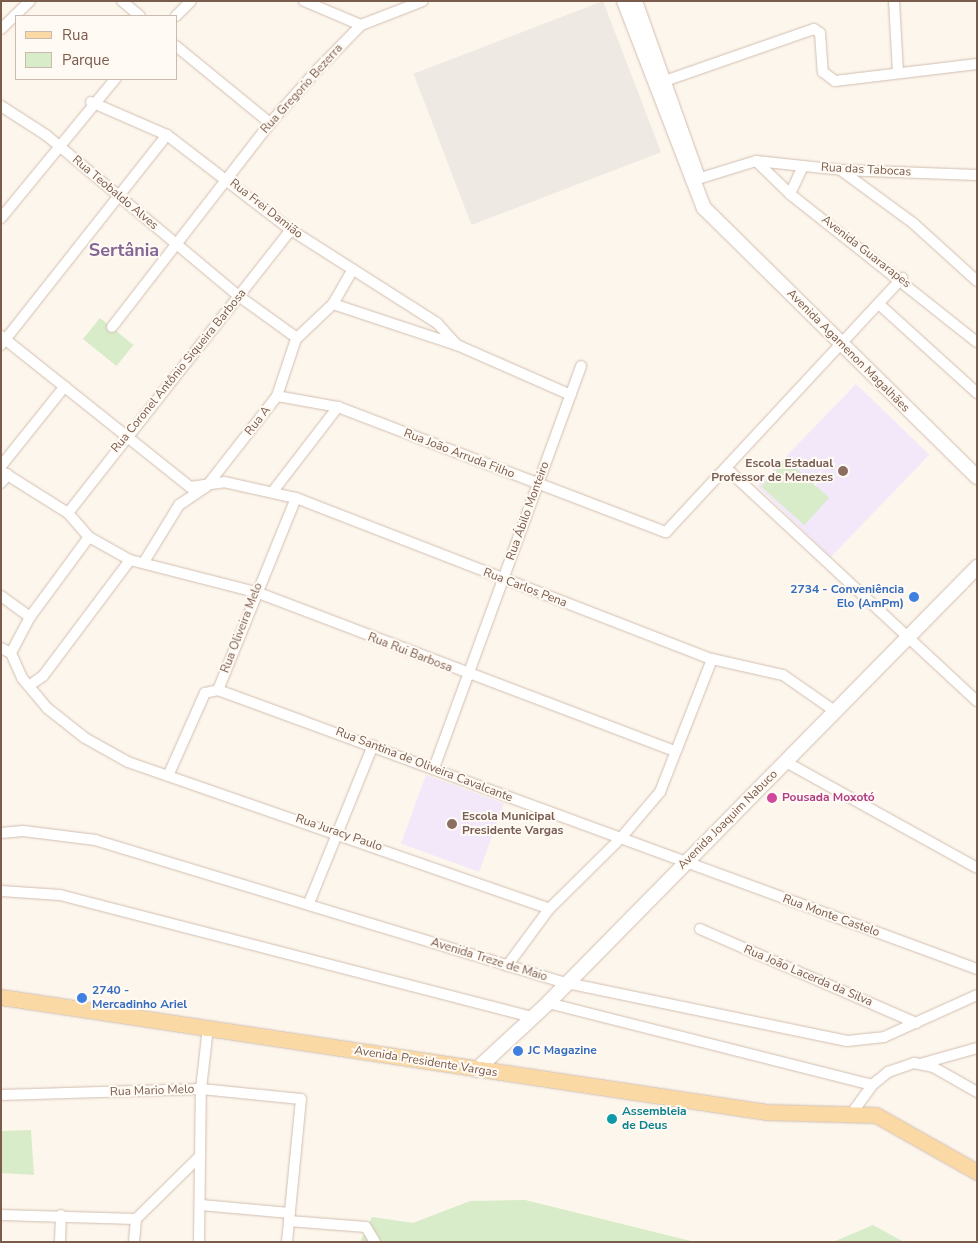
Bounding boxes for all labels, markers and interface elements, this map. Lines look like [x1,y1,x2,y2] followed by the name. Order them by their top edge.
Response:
[15,15,178,80] legend
[62,25,88,45] text: Rua
[258,41,346,137] street label: Rua Gregorio Bezerra
[62,50,110,70] text: Parque
[69,153,161,233] street label: Rua Teobaldo Alves
[820,160,912,180] street label: Rua das Tabocas
[227,176,305,242] street label: Rua Frei Damião
[819,213,913,291] street label: Avenida Guararapes
[89,239,159,261] district label: Sertânia
[108,286,250,456] street label: Rua Coronel Antônio Siqueira Barbosa
[784,287,912,415] street label: Avenida Agamenon Magalhães
[242,404,274,438] street label: Rua A
[401,426,517,482] street label: Rua João Arruda Filho
[711,457,833,485] place label: Escola Estadual Professor de Menezes
[503,460,553,562] street label: Rua Ábilo Monteiro
[837,465,849,477] marker: Escola Estadual Professor de Menezes
[481,565,569,611] street label: Rua Carlos Pena
[218,581,266,675] street label: Rua Oliveira Melo
[790,583,904,611] place label: 2734 - Conveniência Elo (AmPm)
[908,591,920,603] marker: 2734 - Conveniência Elo (AmPm)
[366,630,454,676] street label: Rua Rui Barbosa
[334,725,514,805] street label: Rua Santina de Oliveira Cavalcante
[675,767,781,873] street label: Avenida Joaquim Nabuco
[782,791,875,805] place label: Pousada Moxotó
[766,792,778,804] marker: Pousada Moxotó
[462,810,563,838] place label: Escola Municipal Presidente Vargas
[294,811,384,855] street label: Rua Juracy Paulo
[446,818,458,830] marker: Escola Municipal Presidente Vargas
[781,892,881,940] street label: Rua Monte Castelo
[429,935,549,985] street label: Avenida Treze de Maio
[741,942,875,1010] street label: Rua João Lacerda da Silva
[92,984,187,1012] place label: 2740 - Mercadinho Ariel
[76,992,88,1004] marker: 2740 - Mercadinho Ariel
[353,1044,499,1080] street label: Avenida Presidente Vargas
[528,1044,597,1058] place label: JC Magazine
[512,1045,524,1057] marker: JC Magazine
[110,1082,194,1100] street label: Rua Mario Melo
[622,1105,687,1133] place label: Assembleia de Deus
[606,1113,618,1125] marker: Assembleia de Deus

